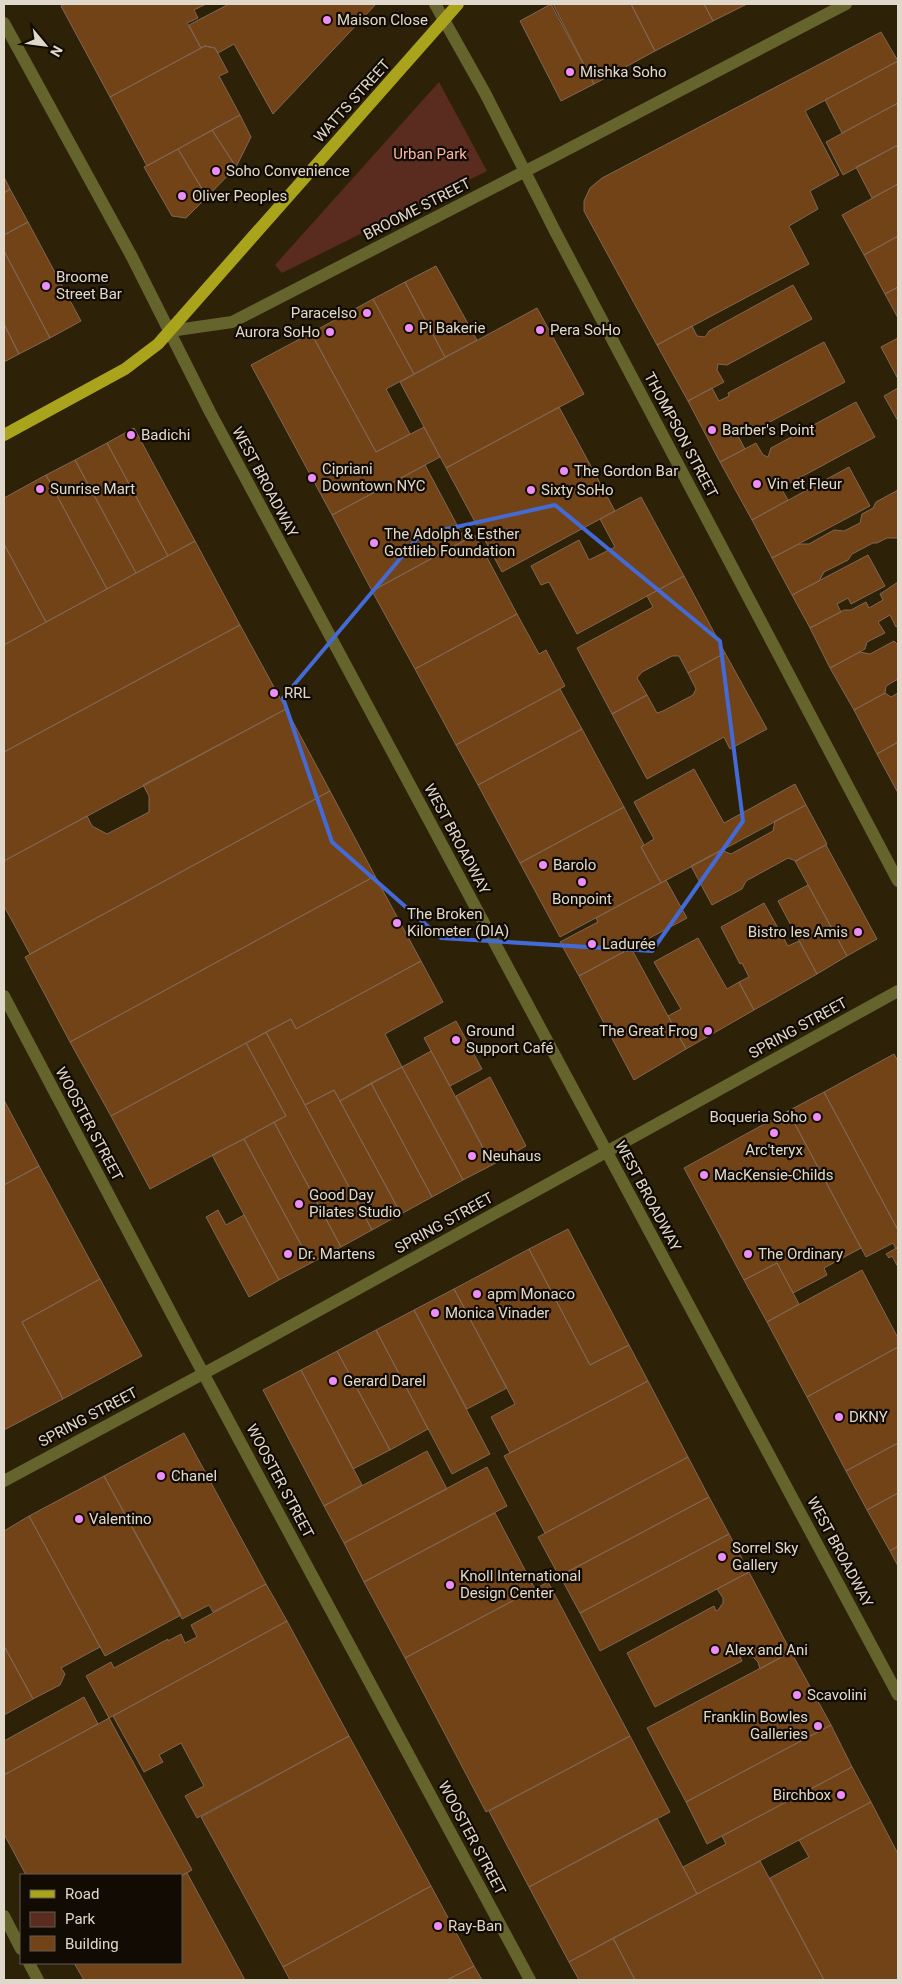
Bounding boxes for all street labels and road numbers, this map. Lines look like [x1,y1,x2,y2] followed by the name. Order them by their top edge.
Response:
[310,56,394,146] street label: WATTS STREET
[360,174,474,244] street label: BROOME STREET
[640,369,722,501] street label: THOMPSON STREET
[228,424,302,540] street label: WEST BROADWAY
[420,781,494,897] street label: WEST BROADWAY
[746,994,850,1062] street label: SPRING STREET
[51,1064,127,1184] street label: WOOSTER STREET
[611,1138,685,1254] street label: WEST BROADWAY
[392,1189,496,1257] street label: SPRING STREET
[35,1383,141,1451] street label: SPRING STREET
[242,1421,318,1541] street label: WOOSTER STREET
[803,1494,877,1610] street label: WEST BROADWAY
[434,1778,510,1898] street label: WOOSTER STREET

